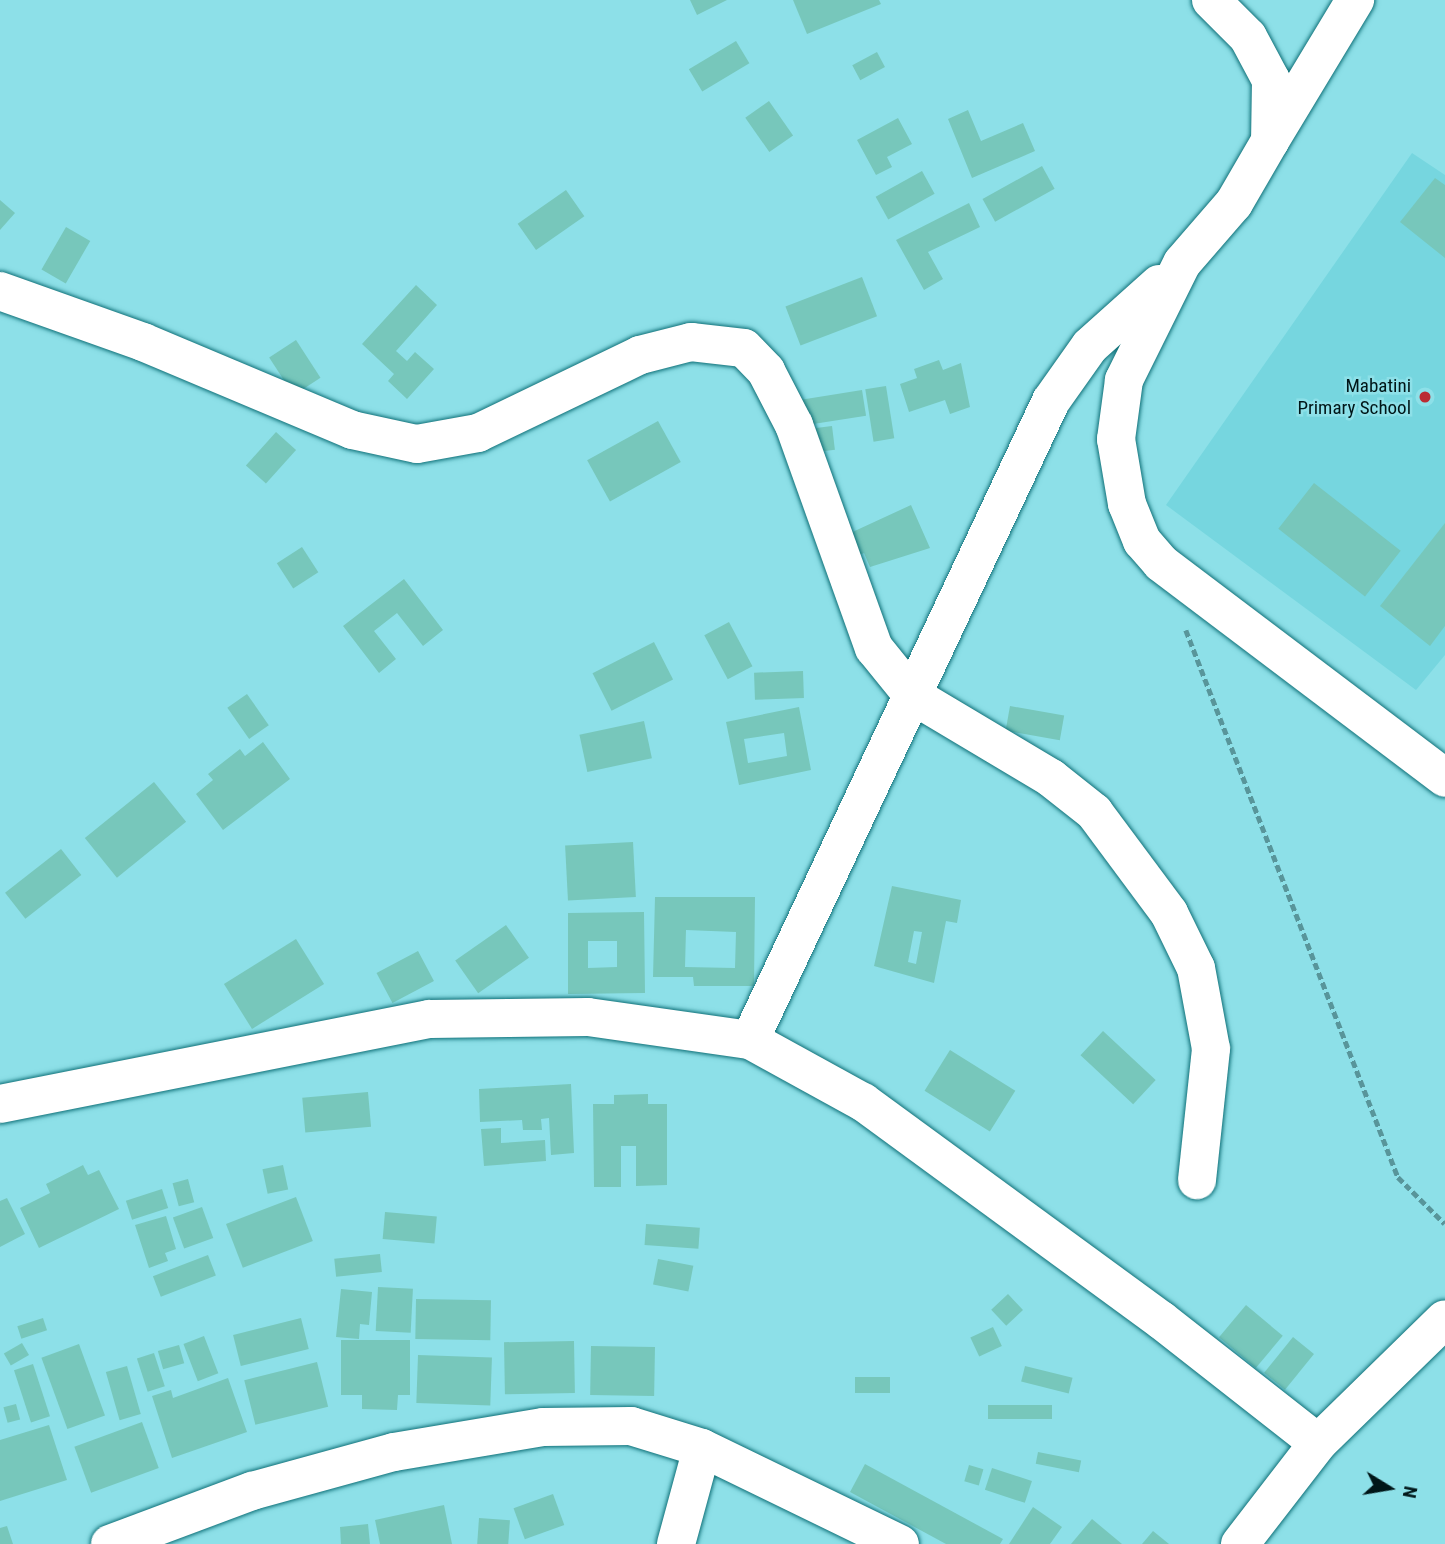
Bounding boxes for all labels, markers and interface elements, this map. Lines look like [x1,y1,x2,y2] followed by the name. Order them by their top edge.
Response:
[1297,375,1411,419] place label: Mabatini Primary School
[1417,389,1433,405] marker: Mabatini Primary School
[1354,1453,1424,1523] north arrow
[1398,1484,1423,1500] text: N

